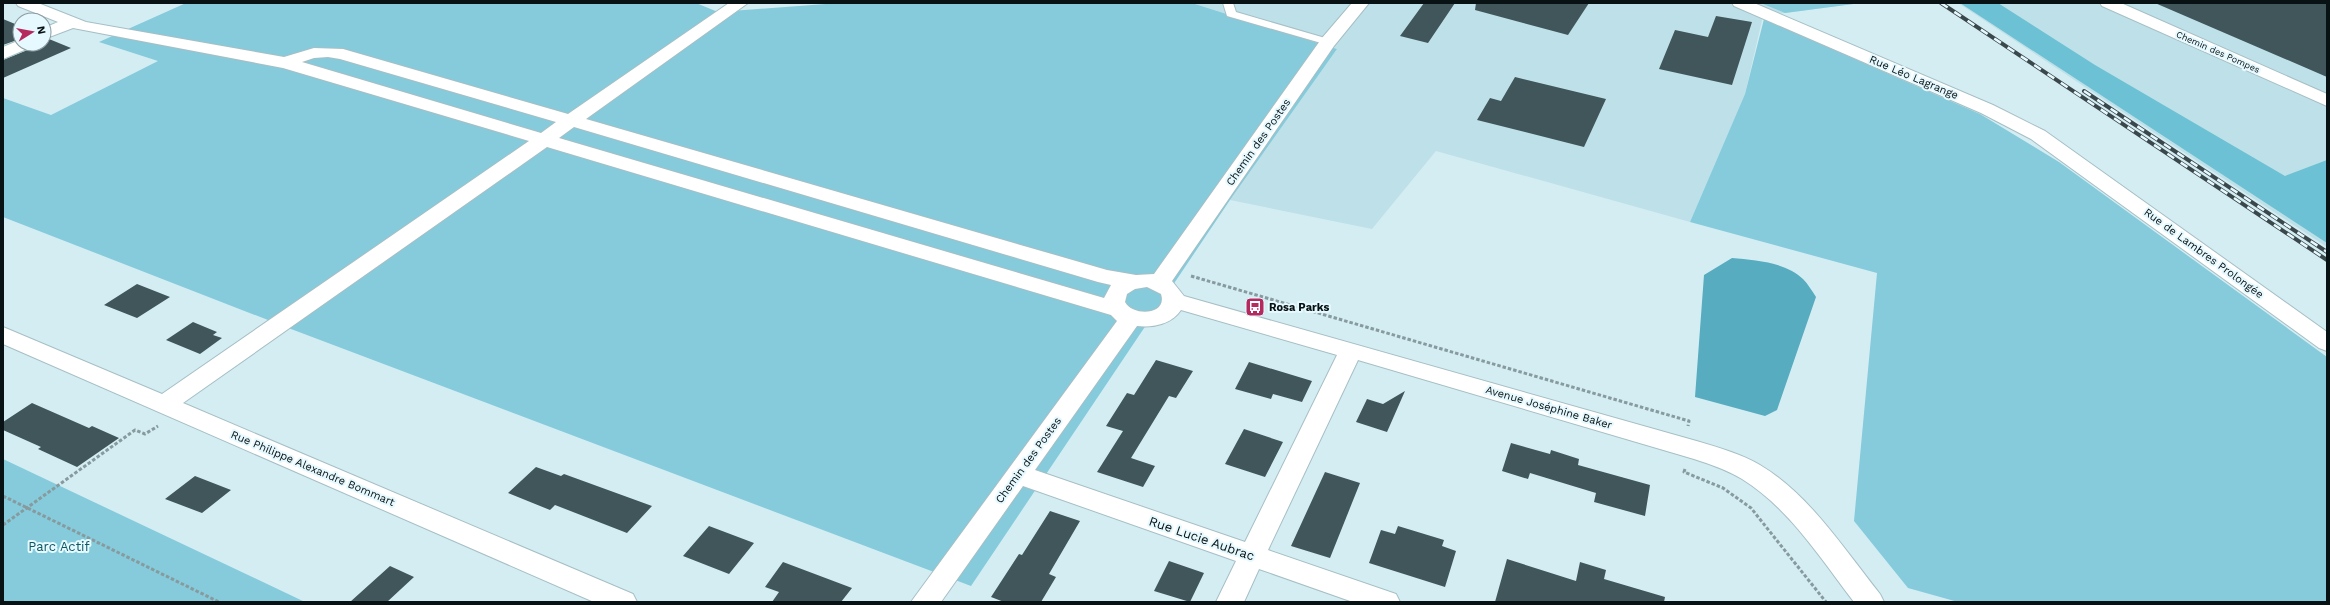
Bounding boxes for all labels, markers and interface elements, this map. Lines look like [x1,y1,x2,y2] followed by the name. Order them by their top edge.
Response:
[12,12,52,52] north arrow
[34,25,48,35] text: N
[2175,29,2261,75] street label: Chemin des Pompes
[1867,53,1960,102] street label: Rue Léo Lagrange
[1223,96,1293,188] street label: Chemin des Postes
[2141,206,2266,301] street label: Rue de Lambres Prolongée
[1244,296,1266,318] bus stop icon: Rosa Parks
[1269,301,1330,314] place label: Rosa Parks
[1484,383,1614,432] street label: Avenue Joséphine Baker
[993,415,1064,506] street label: Chemin des Postes
[229,428,397,509] street label: Rue Philippe Alexandre Bommart
[1147,513,1257,564] street label: Rue Lucie Aubrac
[28,539,90,554] park label: Parc Actif

